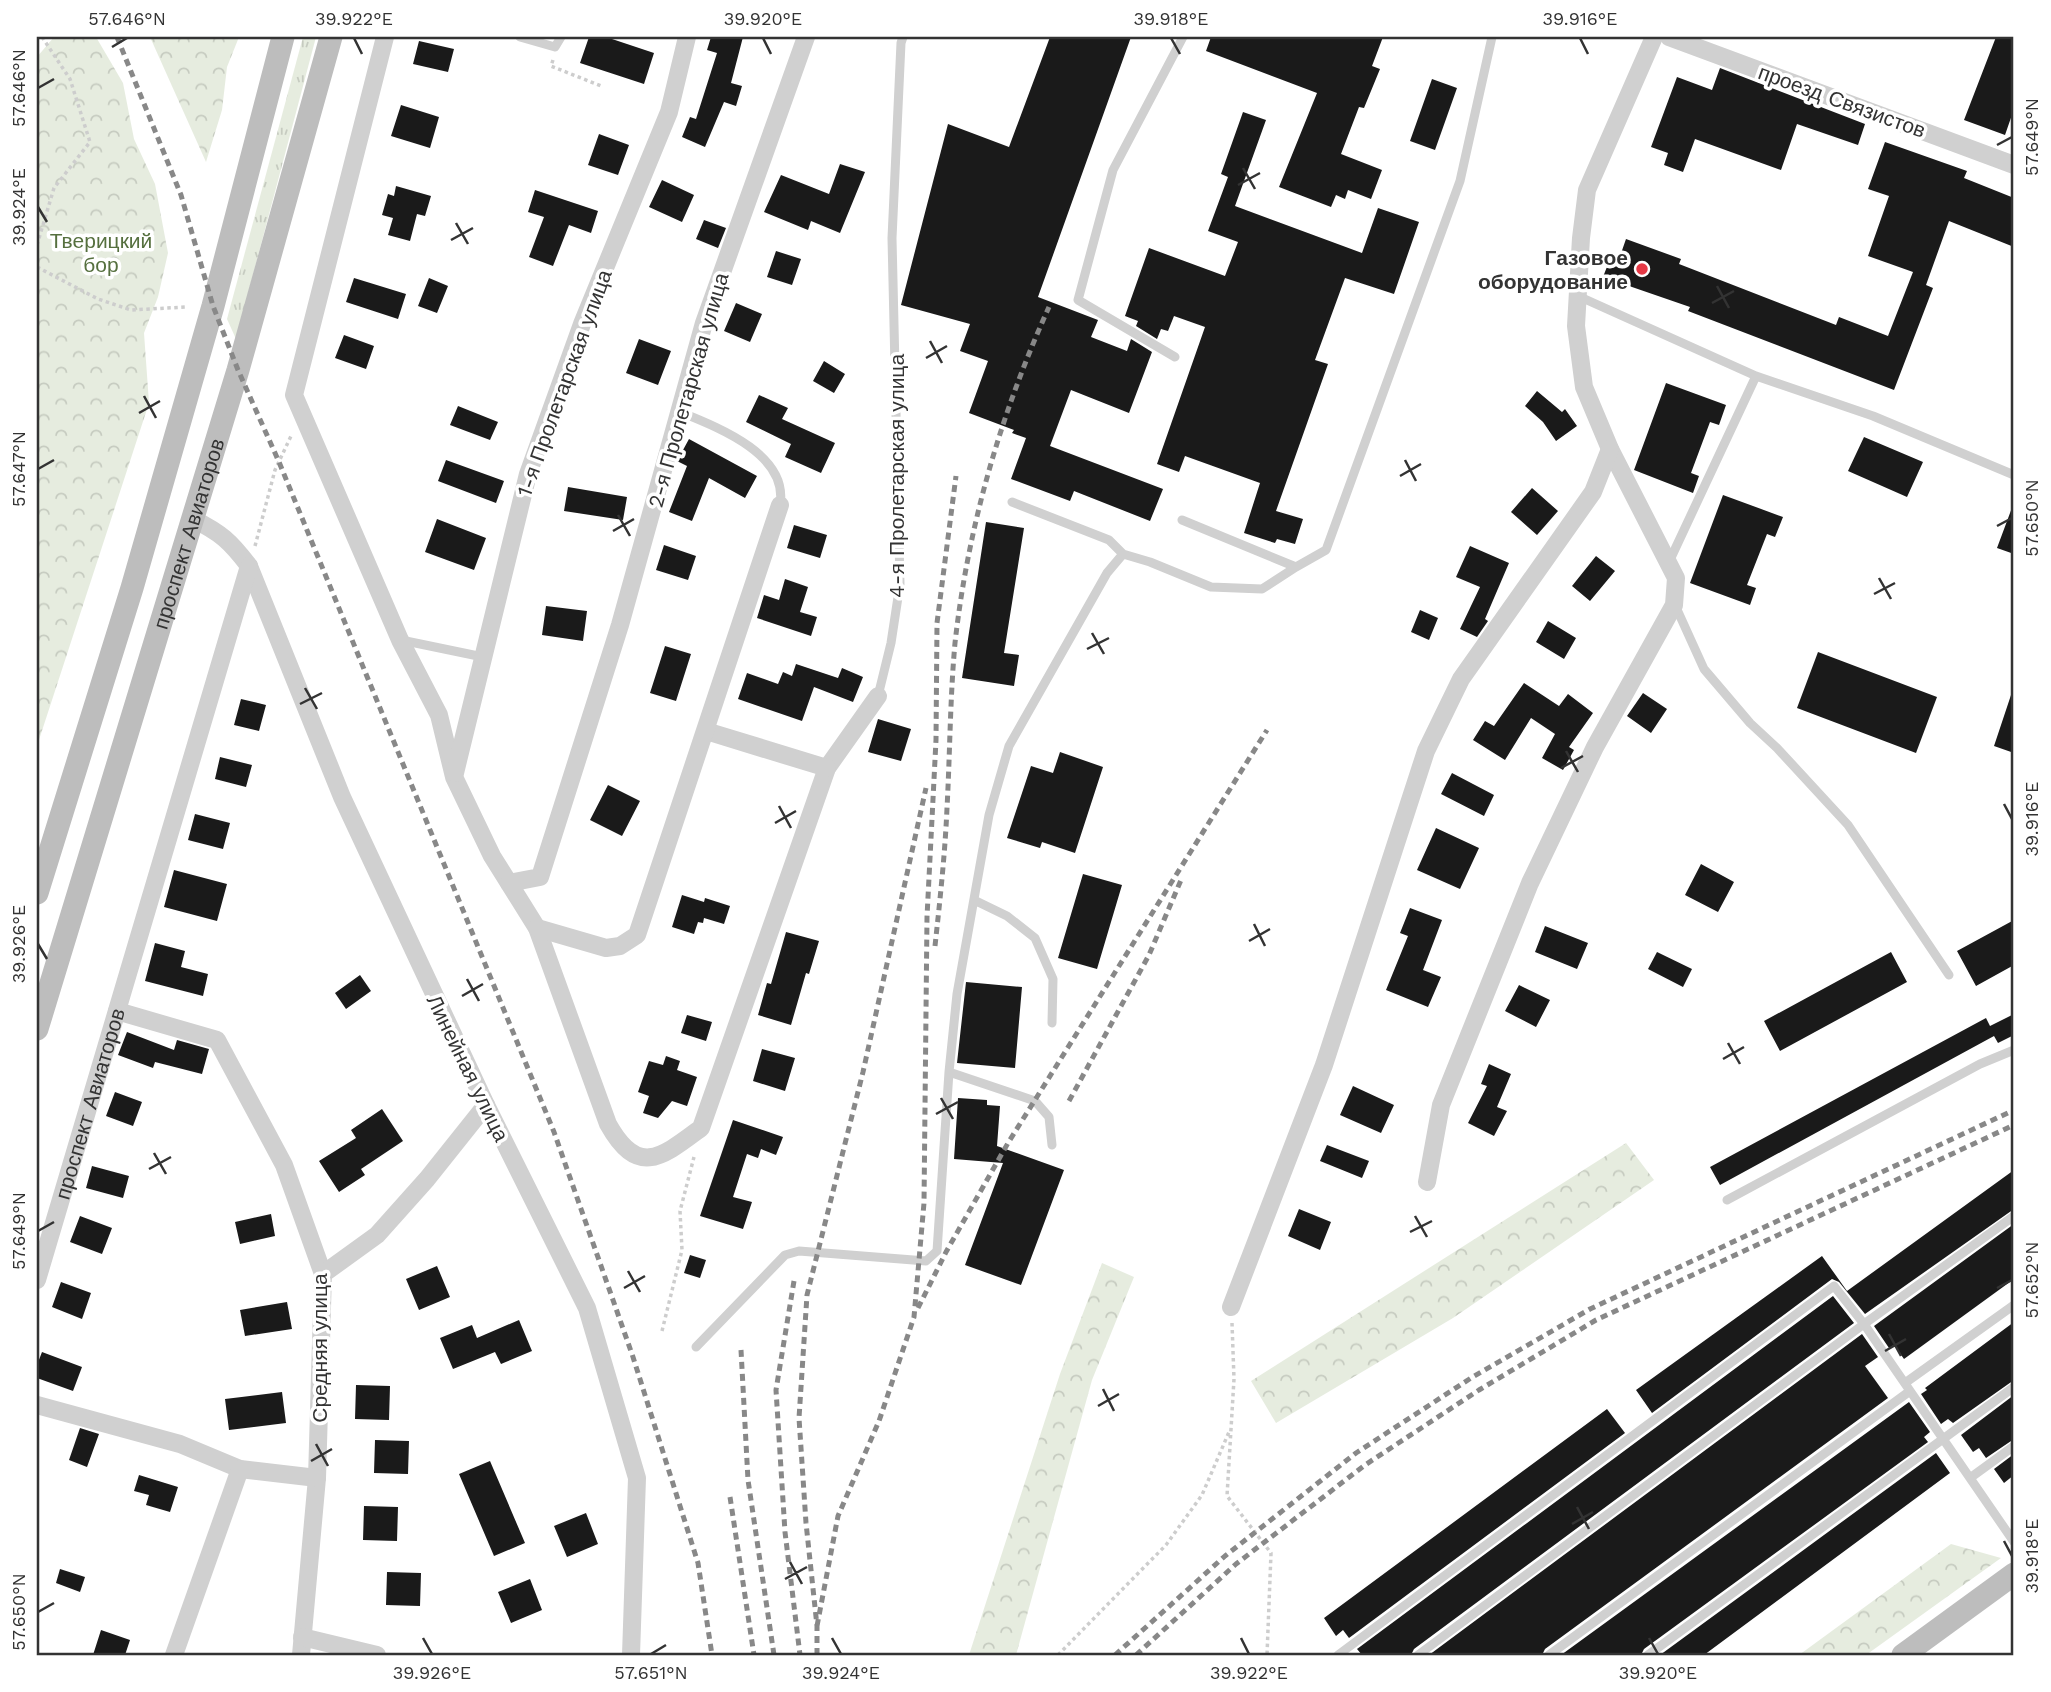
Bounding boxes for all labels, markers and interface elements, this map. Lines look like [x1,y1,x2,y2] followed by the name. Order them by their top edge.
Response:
[88,8,166,29] text: 57.646°N
[315,8,393,29] text: 39.922°E
[724,8,802,29] text: 39.920°E
[1133,8,1209,29] text: 39.918°E
[1543,8,1617,29] text: 39.916°E
[8,49,29,127] text: 57.646°N
[1755,59,1929,143] street label: проезд Связистов
[2021,98,2042,176] text: 57.649°N
[8,168,29,246] text: 39.924°E
[50,228,152,277] park label: Тверицкий бор
[1478,245,1628,294] place label: Газовое оборудование
[1634,261,1650,277] marker: Газовое оборудование
[511,266,617,500] street label: 1-я Пролетарская улица
[642,269,734,510] street label: 2-я Пролетарская улица
[884,354,909,598] street label: 4-я Пролетарская улица
[8,431,29,507] text: 57.647°N
[147,435,229,632] street label: проспект Авиаторов
[2021,479,2042,557] text: 57.650°N
[2021,782,2042,856] text: 39.916°E
[8,905,29,983] text: 39.926°E
[422,991,514,1146] street label: Линейная улица
[49,1005,130,1202] street label: проспект Авиаторов
[8,1192,29,1270] text: 57.649°N
[2021,1242,2042,1318] text: 57.652°N
[307,1273,332,1423] street label: Средняя улица
[2021,1518,2042,1594] text: 39.918°E
[8,1573,29,1651] text: 57.650°N
[393,1662,471,1683] text: 39.926°E
[614,1662,688,1683] text: 57.651°N
[802,1662,880,1683] text: 39.924°E
[1210,1662,1288,1683] text: 39.922°E
[1619,1662,1697,1683] text: 39.920°E

